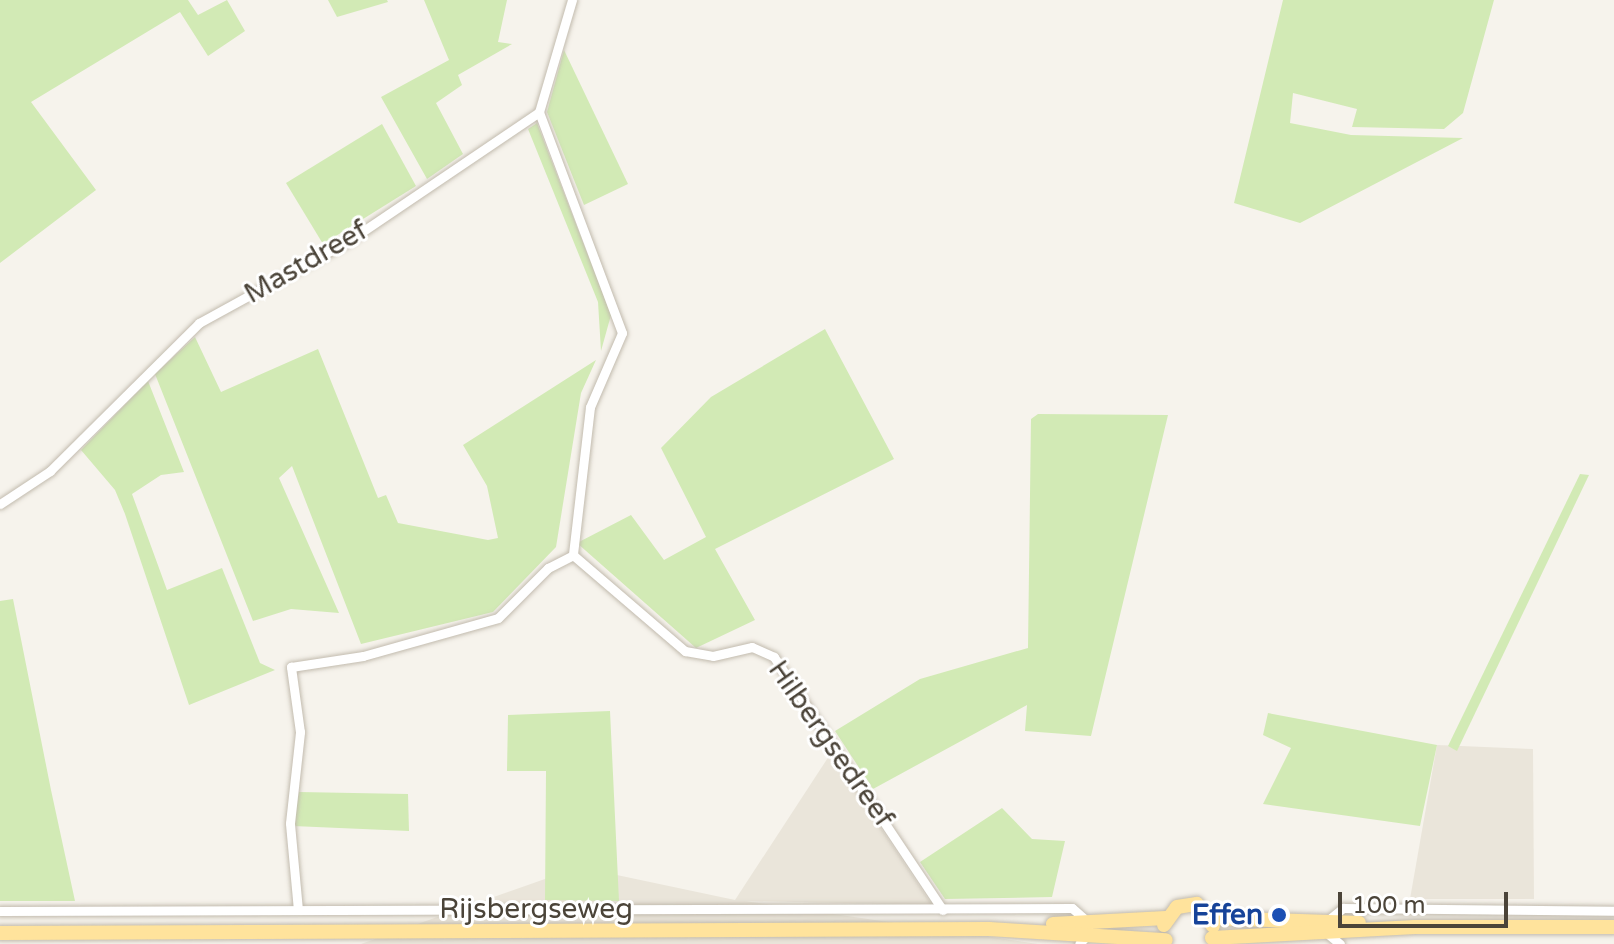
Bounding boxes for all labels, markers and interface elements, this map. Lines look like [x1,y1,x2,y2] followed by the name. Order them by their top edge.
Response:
[238,213,374,311] street label: Mastdreef
[761,654,901,834] street label: Hilbergsedreef
[1342,876,1512,926] scale bar
[1352,891,1426,920] text: 100 m
[439,892,633,926] street label: Rijsbergseweg
[1192,898,1263,932] place label: Effen
[1270,906,1288,924] marker: Effen

